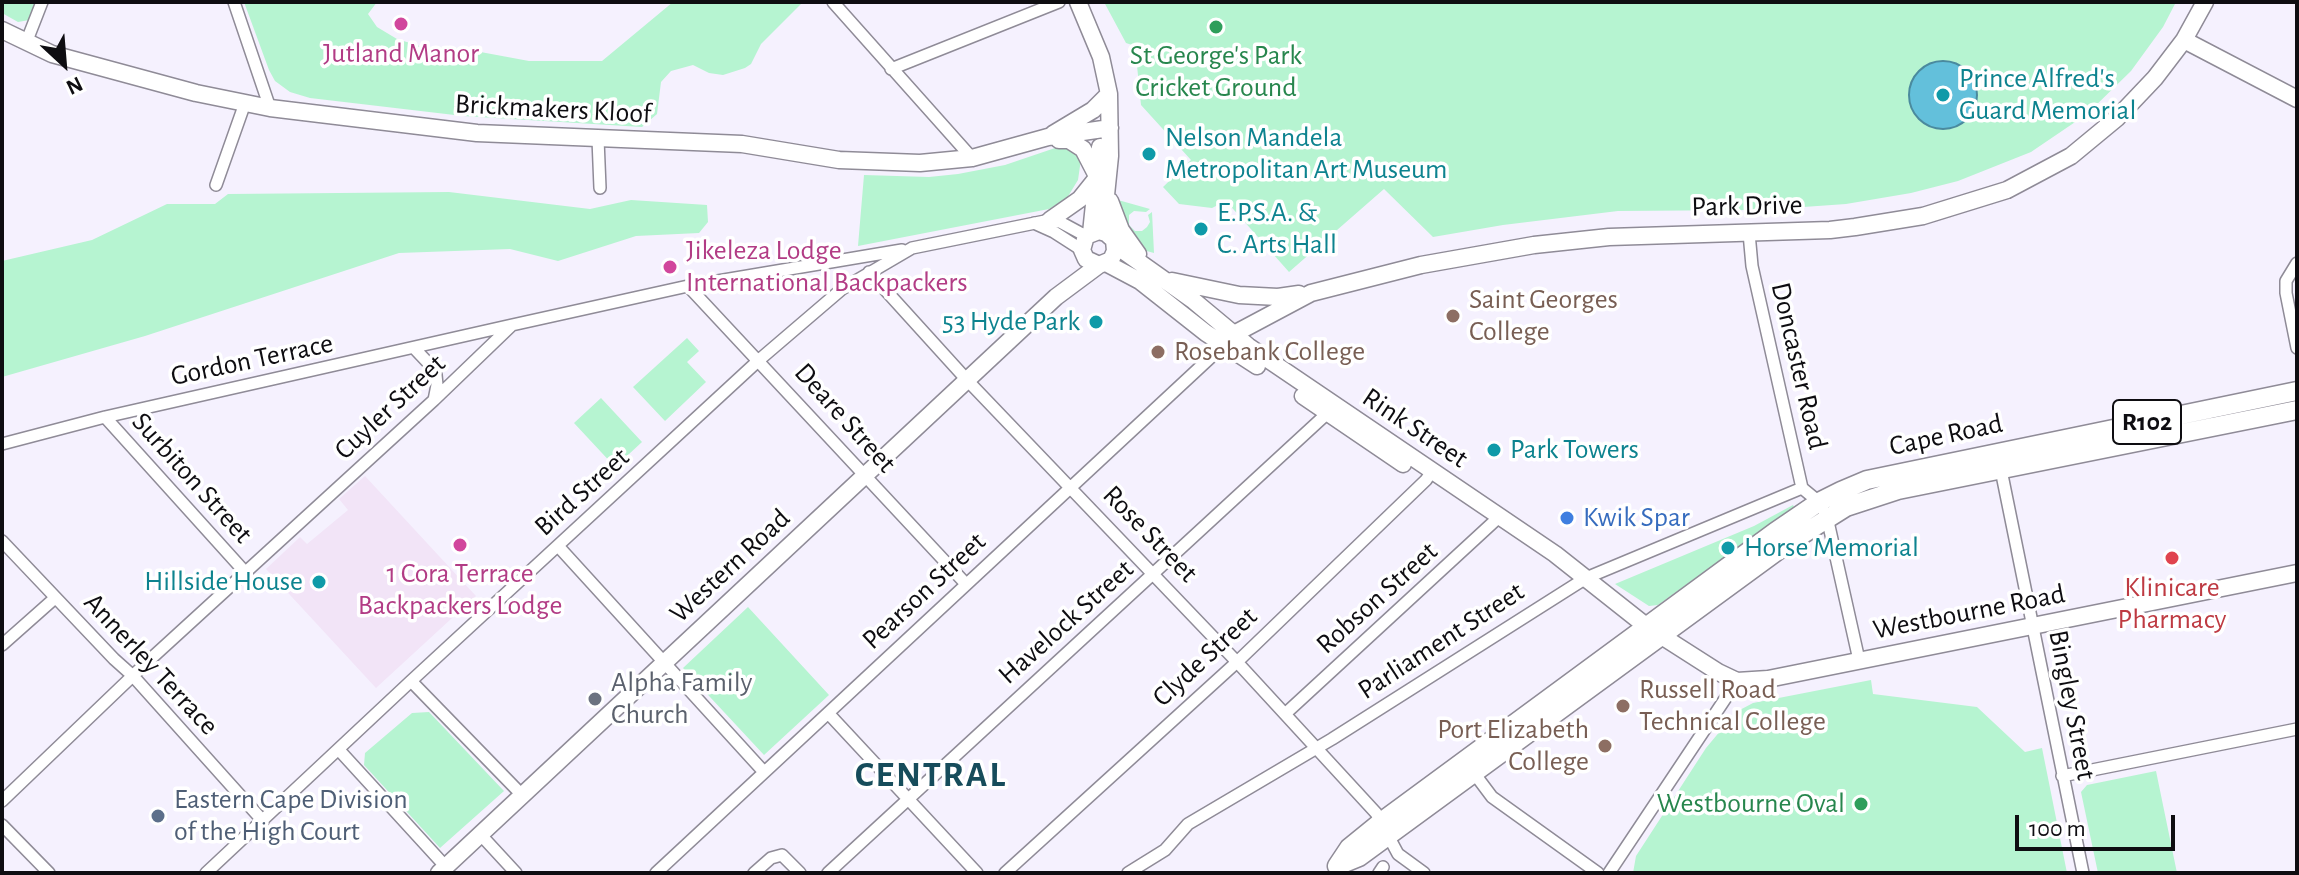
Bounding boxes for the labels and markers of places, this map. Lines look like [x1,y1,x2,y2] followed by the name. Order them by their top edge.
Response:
[392,15,410,33] marker: Jutland Manor
[1207,18,1225,36] marker: St George's Park Cricket Ground
[323,37,479,71] place label: Jutland Manor
[1130,39,1302,105] place label: St George's Park Cricket Ground
[1959,62,2136,128] place label: Prince Alfred's Guard Memorial
[1934,86,1952,104] marker: Prince Alfred's Guard Memorial
[1165,121,1447,187] place label: Nelson Mandela Metropolitan Art Museum
[1140,145,1158,163] marker: Nelson Mandela Metropolitan Art Museum
[1217,196,1337,262] place label: E.P.S.A. & C. Arts Hall
[1192,220,1210,238] marker: E.P.S.A. & C. Arts Hall
[686,234,968,300] place label: Jikeleza Lodge International Backpackers
[661,258,679,276] marker: Jikeleza Lodge International Backpackers
[1469,283,1618,349] place label: Saint Georges College
[942,305,1080,339] place label: 53 Hyde Park
[1444,307,1462,325] marker: Saint Georges College
[1087,313,1105,331] marker: 53 Hyde Park
[1174,335,1365,369] place label: Rosebank College
[1149,343,1167,361] marker: Rosebank College
[1510,433,1639,467] place label: Park Towers
[1485,441,1503,459] marker: Park Towers
[1583,501,1690,535] place label: Kwik Spar
[1558,509,1576,527] marker: Kwik Spar
[1744,531,1919,565] place label: Horse Memorial
[451,536,469,554] marker: 1 Cora Terrace Backpackers Lodge
[1719,539,1737,557] marker: Horse Memorial
[2163,549,2181,567] marker: Klinicare Pharmacy
[358,557,562,623] place label: 1 Cora Terrace Backpackers Lodge
[144,565,303,599] place label: Hillside House
[2118,571,2226,637] place label: Klinicare Pharmacy
[310,573,328,591] marker: Hillside House
[611,666,752,732] place label: Alpha Family Church
[1639,673,1826,739] place label: Russell Road Technical College
[586,690,604,708] marker: Alpha Family Church
[1614,697,1632,715] marker: Russell Road Technical College
[1437,713,1589,779] place label: Port Elizabeth College
[1596,737,1614,755] marker: Port Elizabeth College
[174,783,408,849] place label: Eastern Cape Division of the High Court
[1657,787,1845,821] place label: Westbourne Oval
[1852,795,1870,813] marker: Westbourne Oval
[149,807,167,825] marker: Eastern Cape Division of the High Court

